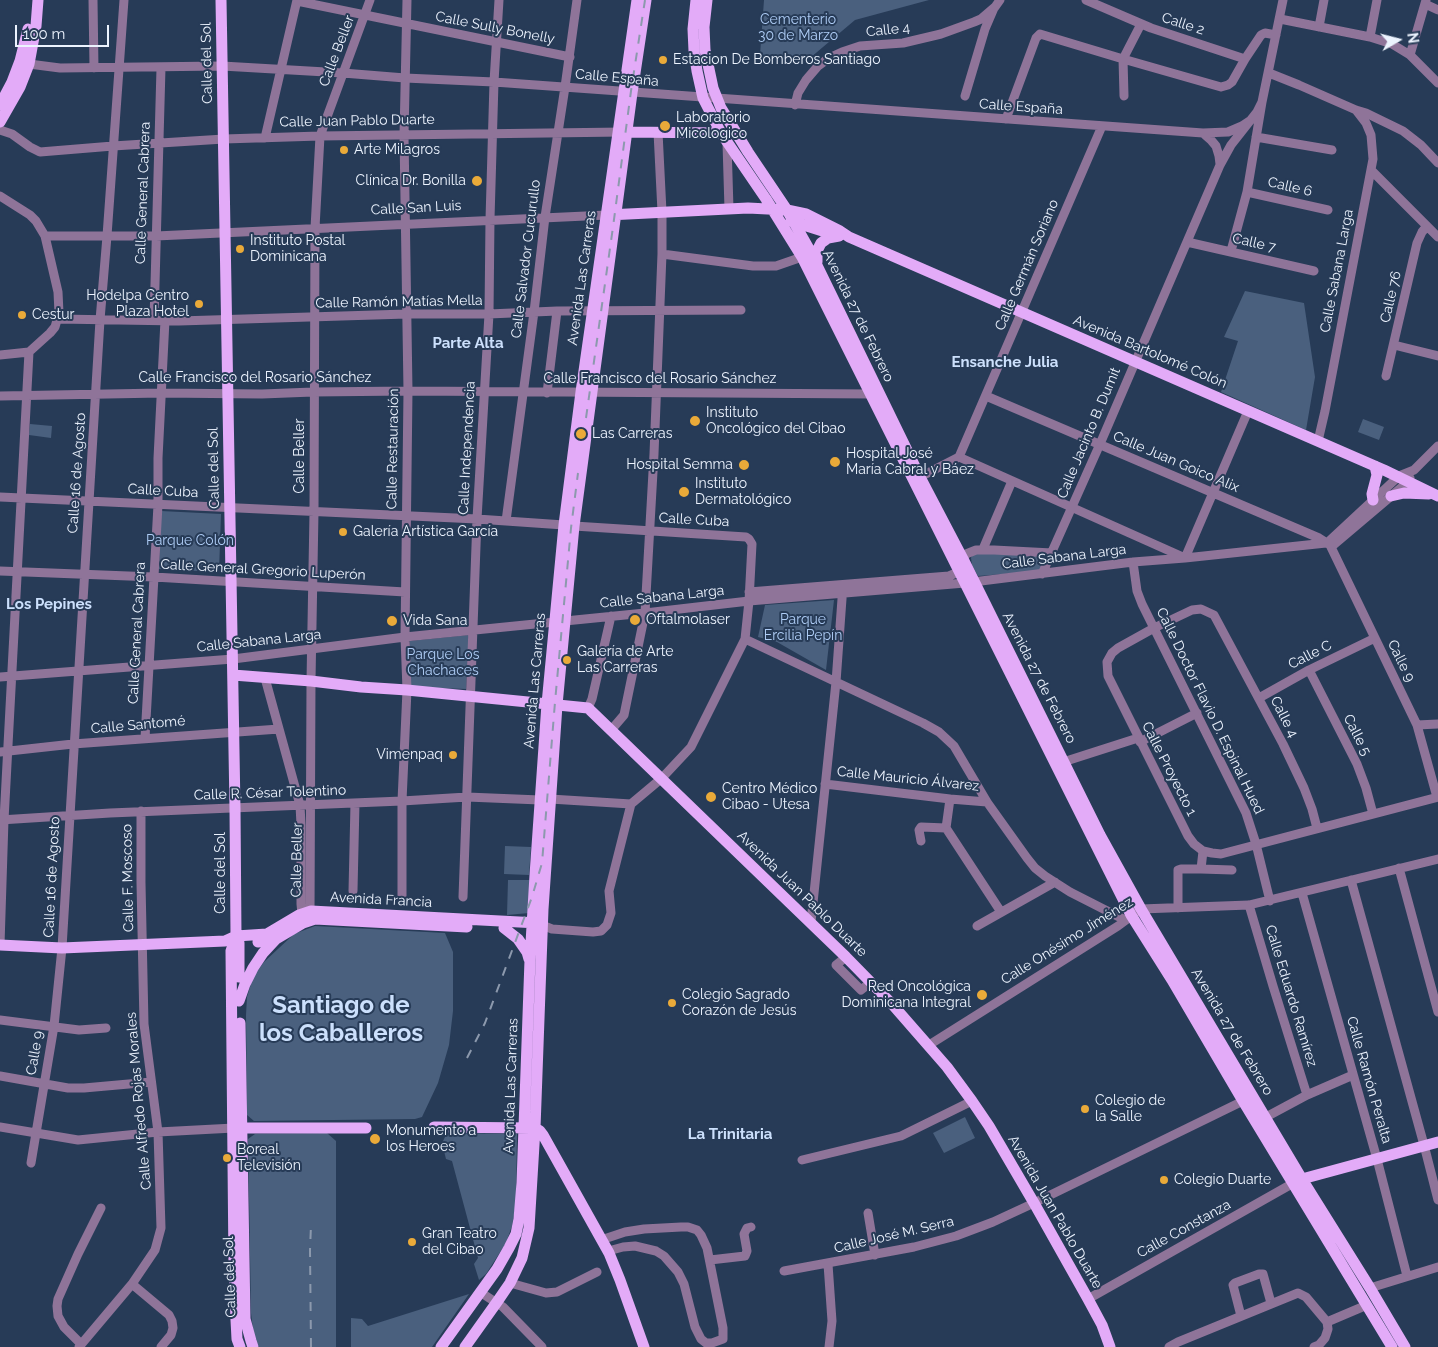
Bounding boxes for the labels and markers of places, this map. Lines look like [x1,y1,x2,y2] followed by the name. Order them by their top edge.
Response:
[673,52,880,68] place label: Estacion De Bomberos Santiago
[657,54,669,66] marker: Estacion De Bomberos Santiago
[676,110,750,142] place label: Laboratorio Micologico
[658,119,672,133] marker: Laboratorio Micologico
[354,142,440,158] place label: Arte Milagros
[338,144,350,156] marker: Arte Milagros
[356,173,466,189] place label: Clínica Dr. Bonilla
[470,174,484,188] marker: Clínica Dr. Bonilla
[250,233,345,266] place label: Instituto Postal Dominicana
[234,243,246,255] marker: Instituto Postal Dominicana
[86,288,189,321] place label: Hodelpa Centro Plaza Hotel
[193,298,205,310] marker: Hodelpa Centro Plaza Hotel
[32,307,75,323] place label: Cestur
[16,309,28,321] marker: Cestur
[706,405,845,438] place label: Instituto Oncológico del Cibao
[688,414,702,428] marker: Instituto Oncológico del Cibao
[592,426,672,442] place label: Las Carreras
[574,427,588,441] marker: Las Carreras
[846,446,974,478] place label: Hospital José María Cabral y Báez
[828,455,842,469] marker: Hospital José María Cabral y Báez
[626,457,733,473] place label: Hospital Semma
[737,458,751,472] marker: Hospital Semma
[695,476,791,508] place label: Instituto Dermatológico
[677,485,691,499] marker: Instituto Dermatológico
[353,524,498,540] place label: Galería Artística García
[337,526,349,538] marker: Galería Artística García
[646,612,730,628] place label: Oftalmolaser
[403,613,467,629] place label: Vida Sana
[628,613,642,627] marker: Oftalmolaser
[385,614,399,628] marker: Vida Sana
[577,644,674,676] place label: Galería de Arte Las Carreras
[561,654,573,666] marker: Galería de Arte Las Carreras
[376,747,443,763] place label: Vimenpaq
[447,749,459,761] marker: Vimenpaq
[722,781,817,814] place label: Centro Médico Cibao - Utesa
[704,790,718,804] marker: Centro Médico Cibao - Utesa
[842,979,971,1012] place label: Red Oncológica Dominicana Integral
[682,987,796,1020] place label: Colegio Sagrado Corazón de Jesús
[975,988,989,1002] marker: Red Oncológica Dominicana Integral
[666,997,678,1009] marker: Colegio Sagrado Corazón de Jesús
[1095,1093,1165,1126] place label: Colegio de la Salle
[1079,1103,1091,1115] marker: Colegio de la Salle
[386,1123,476,1156] place label: Monumento a los Heroes
[368,1132,382,1146] marker: Monumento a los Heroes
[237,1142,301,1174] place label: Boreal Televisión
[221,1152,233,1164] marker: Boreal Televisión
[1174,1172,1271,1188] place label: Colegio Duarte
[1158,1174,1170,1186] marker: Colegio Duarte
[422,1226,497,1258] place label: Gran Teatro del Cibao
[406,1236,418,1248] marker: Gran Teatro del Cibao

